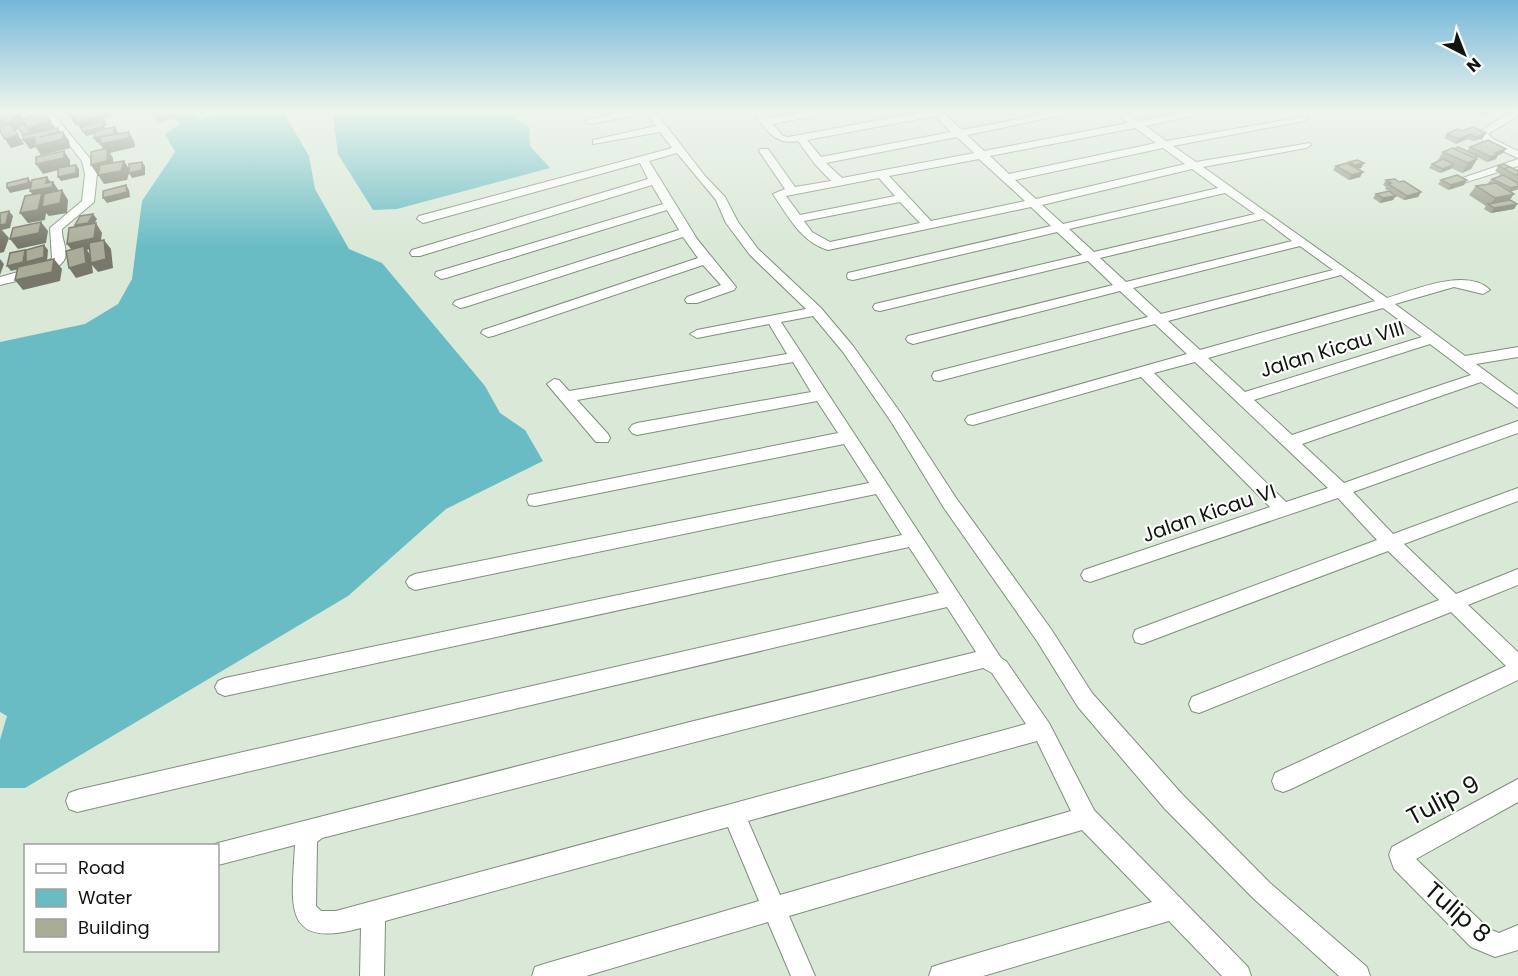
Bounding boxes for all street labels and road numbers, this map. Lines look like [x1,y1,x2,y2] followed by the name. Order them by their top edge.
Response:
[1256,314,1408,384] street label: Jalan Kicau VIII
[1138,477,1280,549] street label: Jalan Kicau VI
[1401,767,1485,833] street label: Tulip 9
[1418,874,1498,950] street label: Tulip 8

